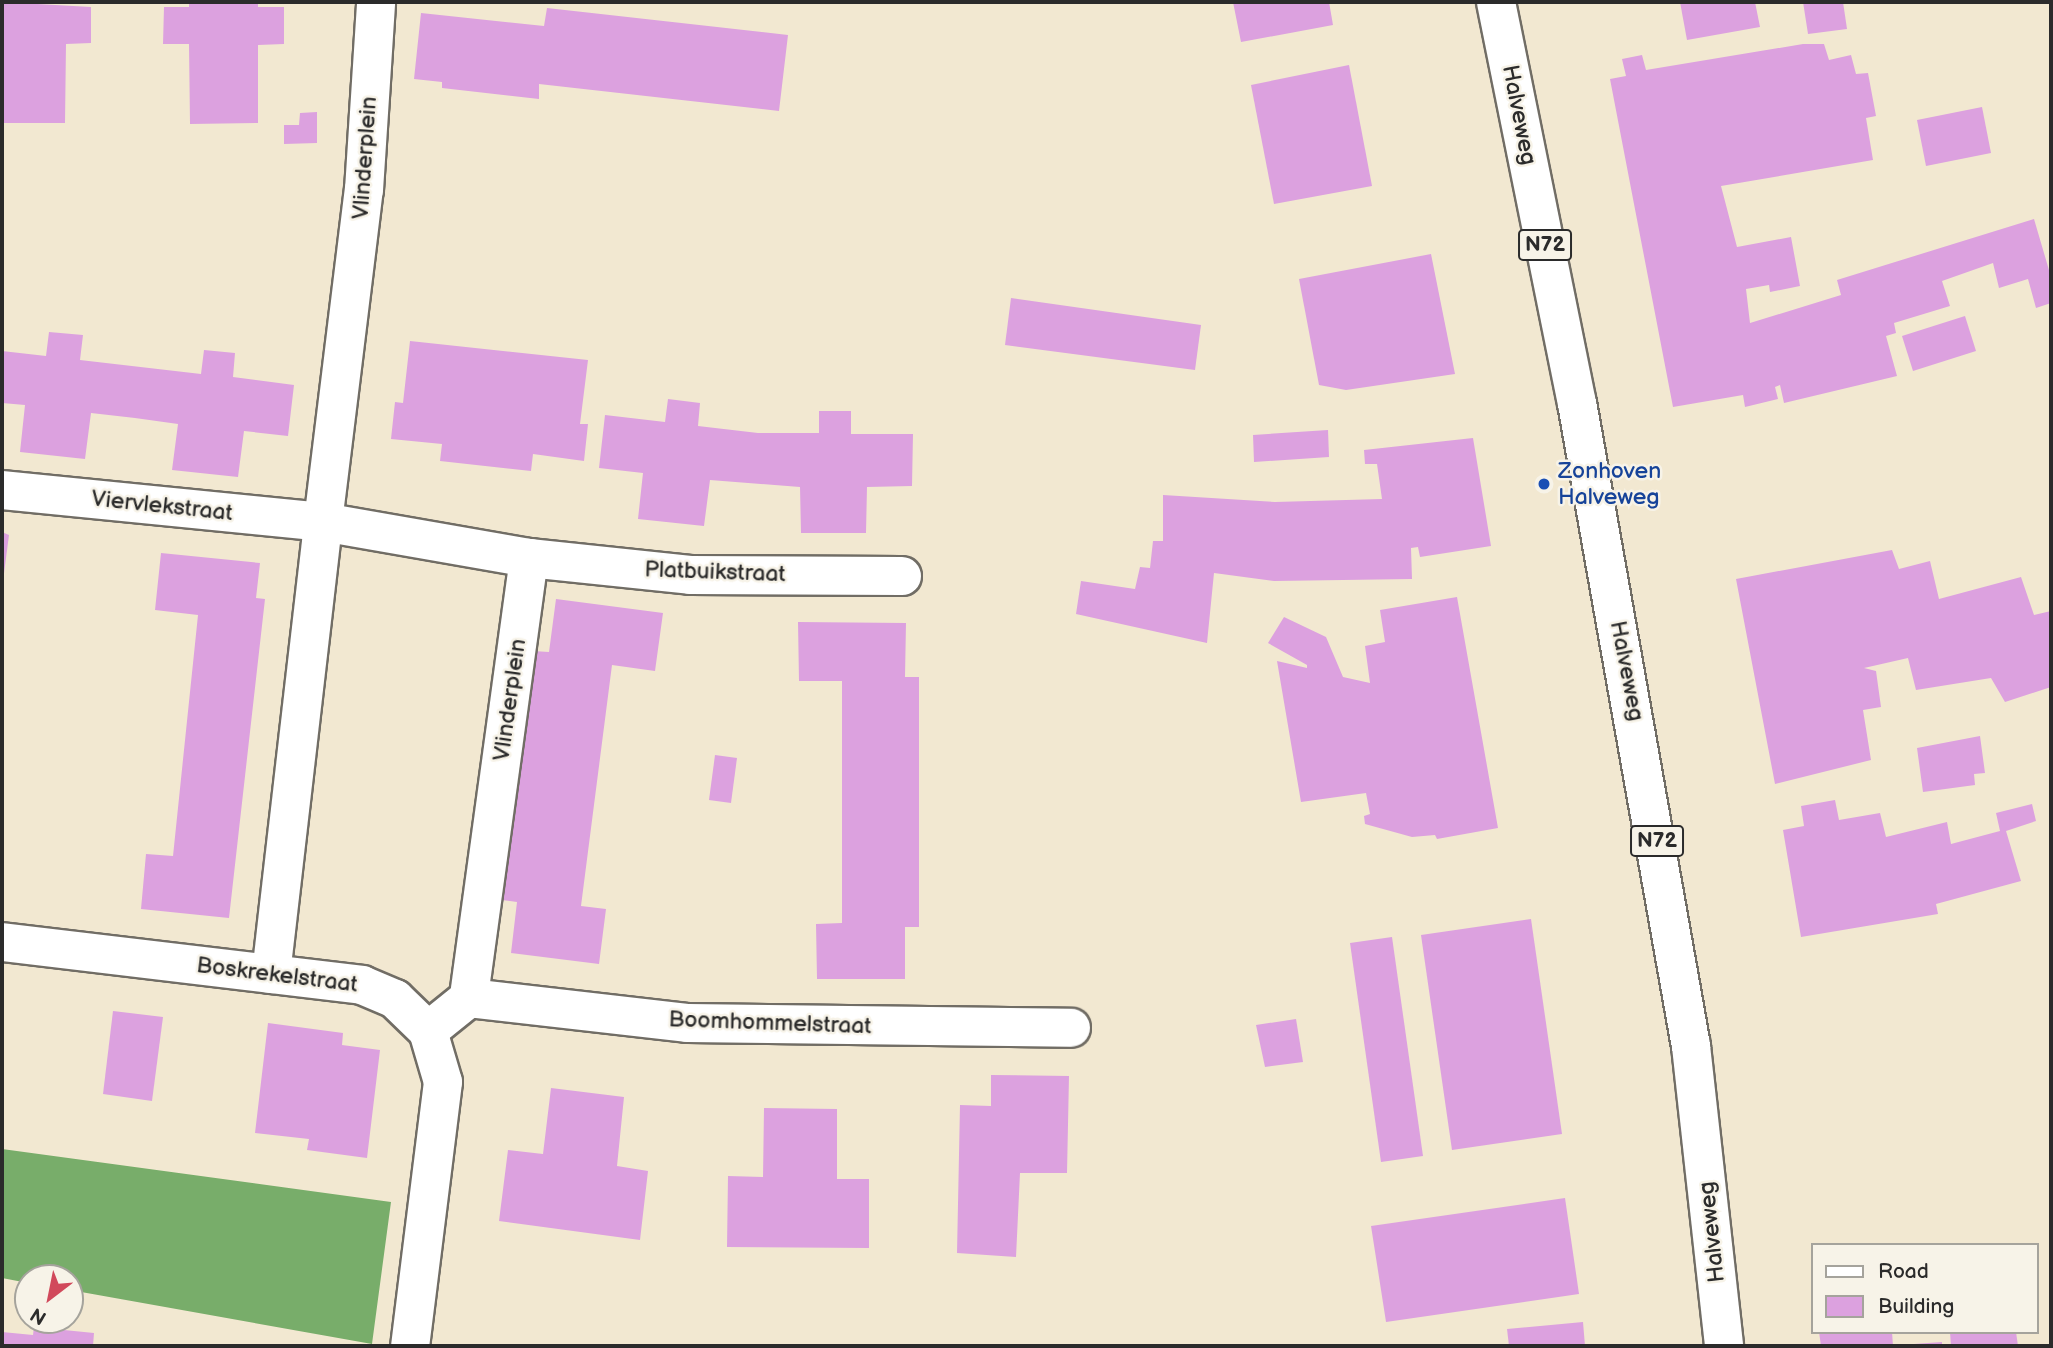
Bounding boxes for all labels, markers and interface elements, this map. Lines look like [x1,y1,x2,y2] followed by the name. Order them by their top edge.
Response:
[1496,63,1542,167] street label: Halveweg
[347,96,383,220] street label: Vlinderplein
[1517,228,1573,262] road number: N72
[1558,457,1661,511] place label: Zonhoven Halveweg
[1536,476,1552,492] marker: Zonhoven Halveweg
[90,485,234,527] street label: Viervlekstraat
[644,556,786,588] street label: Platbuikstraat
[1604,619,1650,723] street label: Halveweg
[488,637,532,763] street label: Vlinderplein
[1629,824,1685,858] road number: N72
[195,951,359,999] street label: Boskrekelstraat
[668,1006,872,1040] street label: Boomhommelstraat
[1693,1180,1731,1284] street label: Halveweg
[1812,1243,2039,1334] legend
[1878,1259,1929,1284] text: Road
[14,1264,84,1334] north arrow
[1878,1294,1954,1319] text: Building
[27,1302,51,1329] text: N

